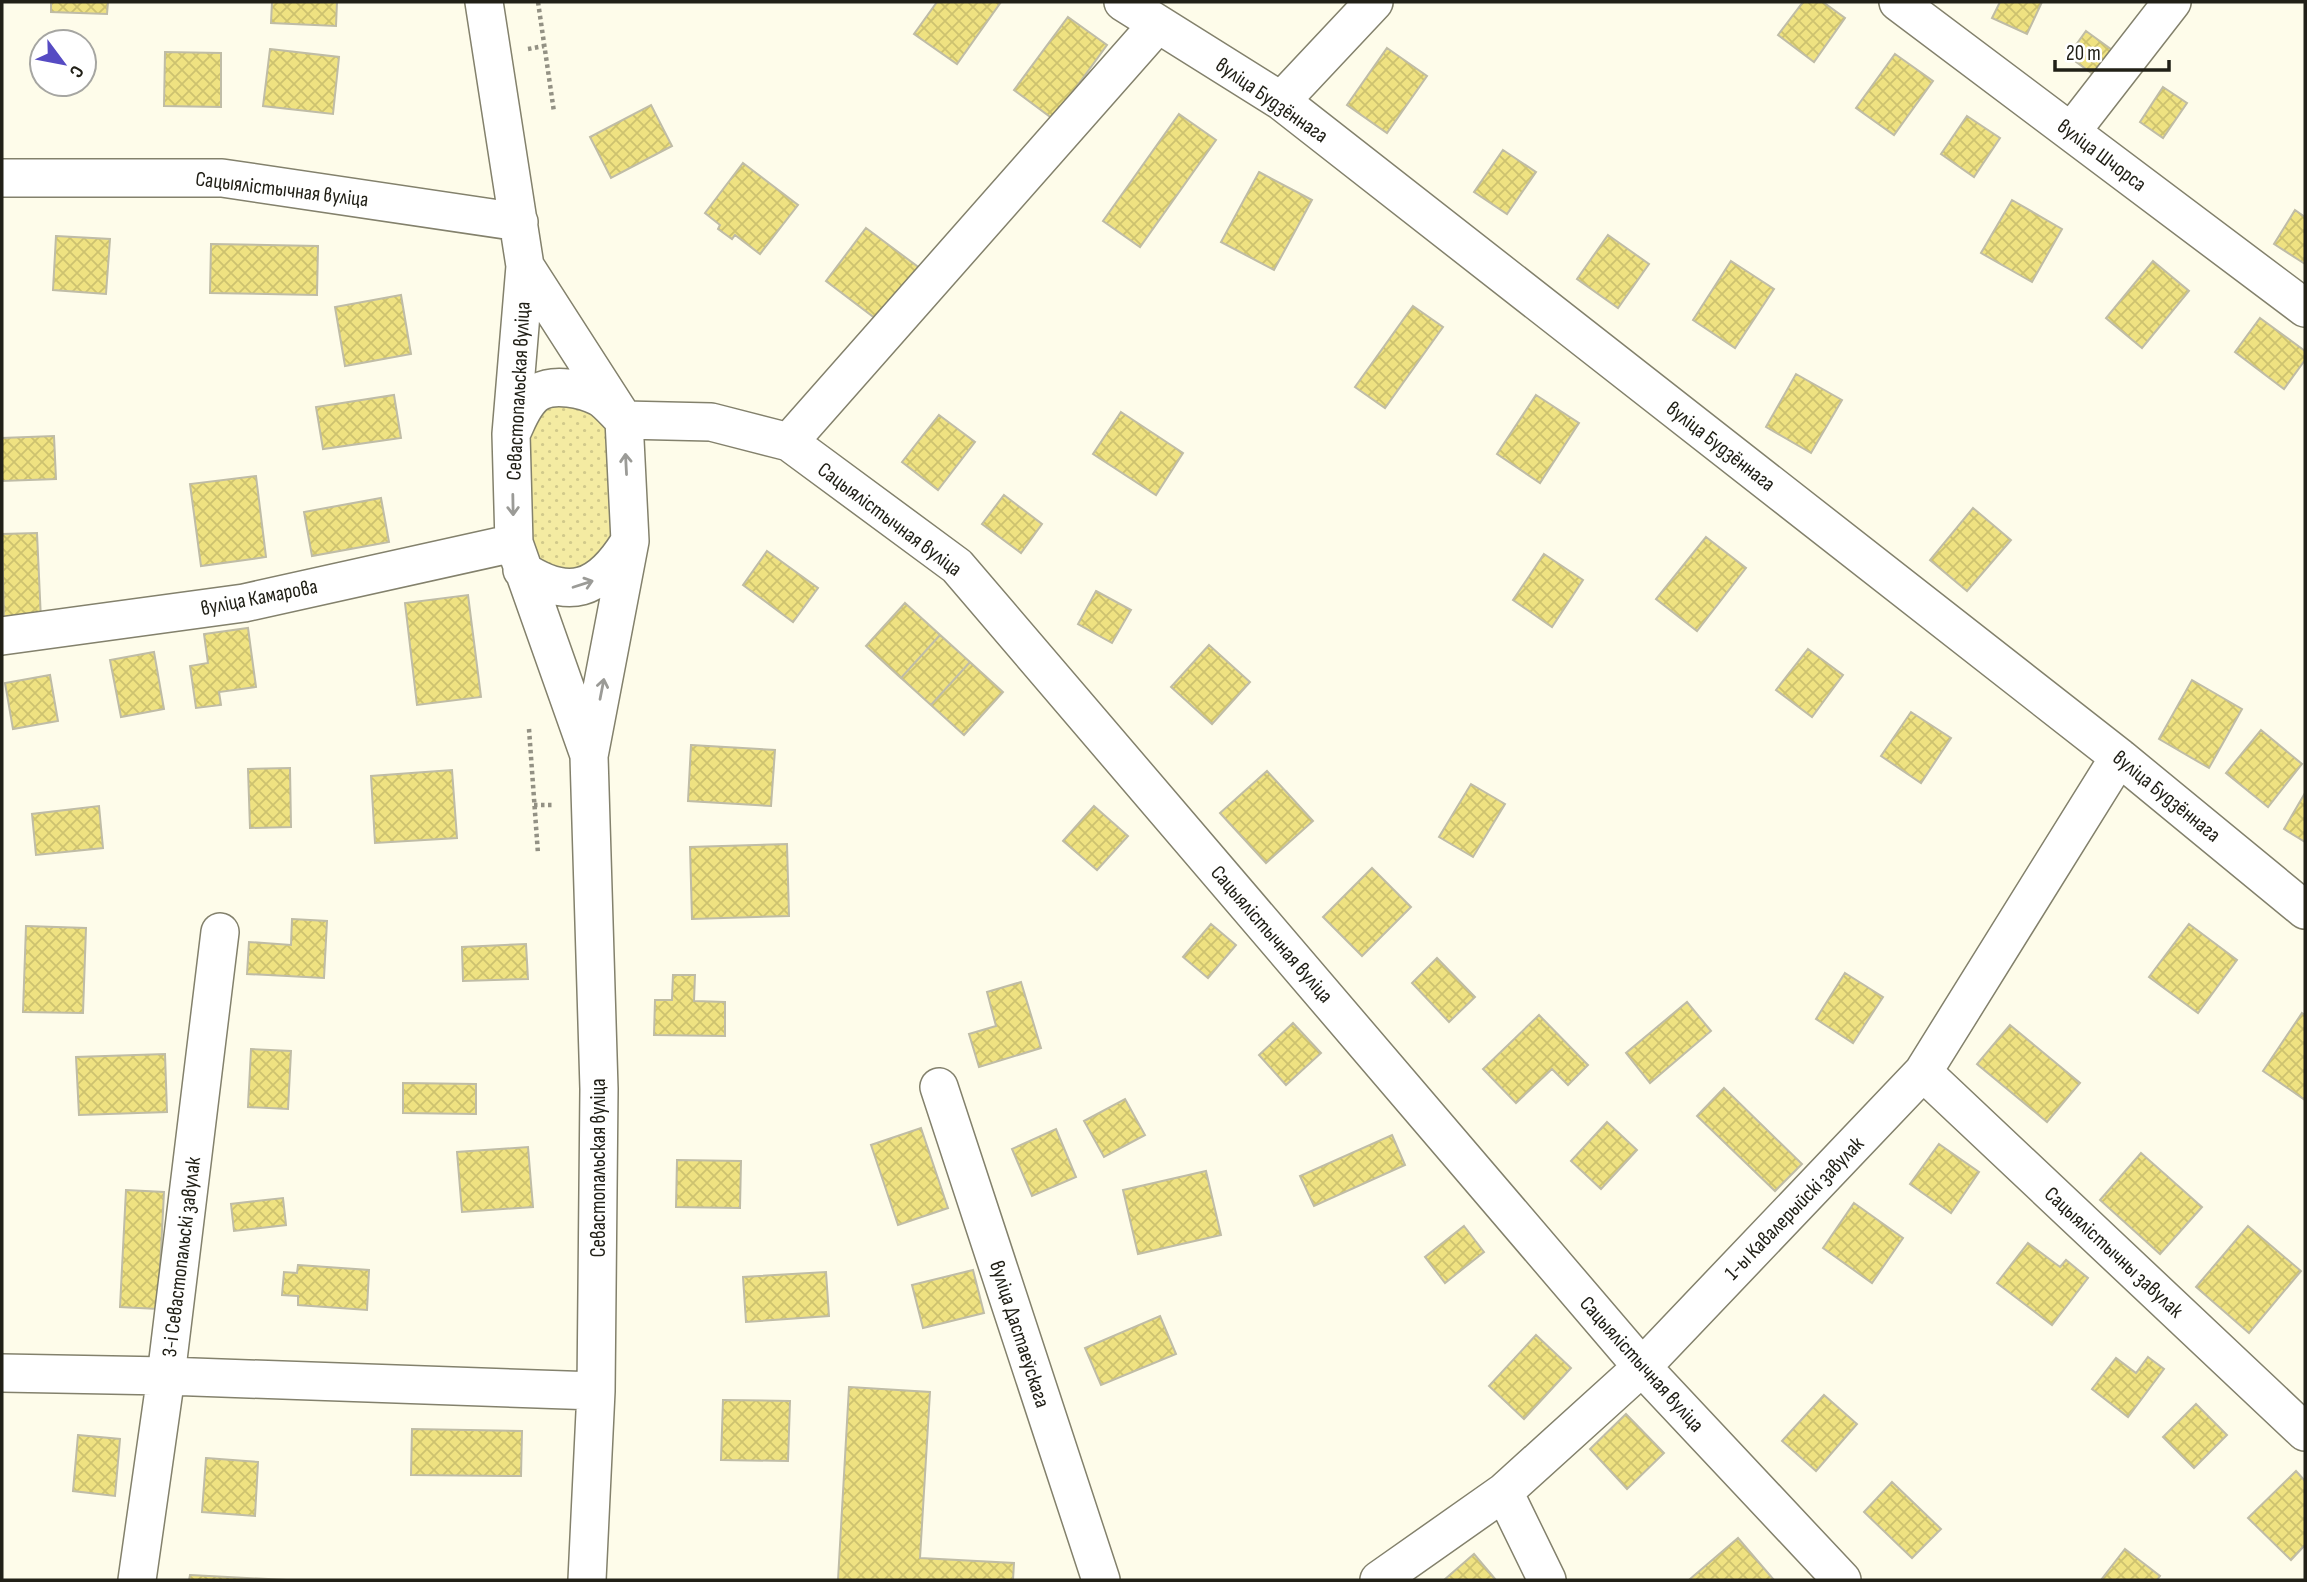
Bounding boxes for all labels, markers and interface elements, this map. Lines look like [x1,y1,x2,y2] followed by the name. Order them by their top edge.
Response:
[28,28,98,98] north arrow
[2055,28,2169,72] scale bar
[2066,41,2101,66] text: 20 m
[1211,52,1333,148] street label: вуліца Будзённага
[64,61,88,82] text: С
[2052,114,2151,197] street label: вуліца Шчорса
[194,166,370,212] street label: Сацыялістычная вуліца
[501,301,536,481] street label: Севастопальская вуліца
[1661,396,1780,497] street label: вуліца Будзённага
[619,453,632,476] one-way arrow
[813,457,967,582] street label: Сацыялістычная вуліца
[506,493,519,516] one-way arrow
[199,574,320,621] street label: вуліца Камарова
[571,577,593,589] one-way arrow
[595,678,609,701] one-way arrow
[2108,745,2226,847] street label: вуліца Будзённага
[1205,861,1338,1008] street label: Сацыялістычная вуліца
[586,1079,611,1257] street label: Севастопальская вуліца
[1720,1131,1869,1285] street label: 1-ы Кавалерыйскі завулак
[157,1156,206,1359] street label: 3-і Севастопальскі завулак
[2039,1182,2188,1323] street label: Сацыялістычны завулак
[984,1258,1055,1411] street label: вуліца Дастаеўскага
[1574,1291,1709,1437] street label: Сацыялістычная вуліца

